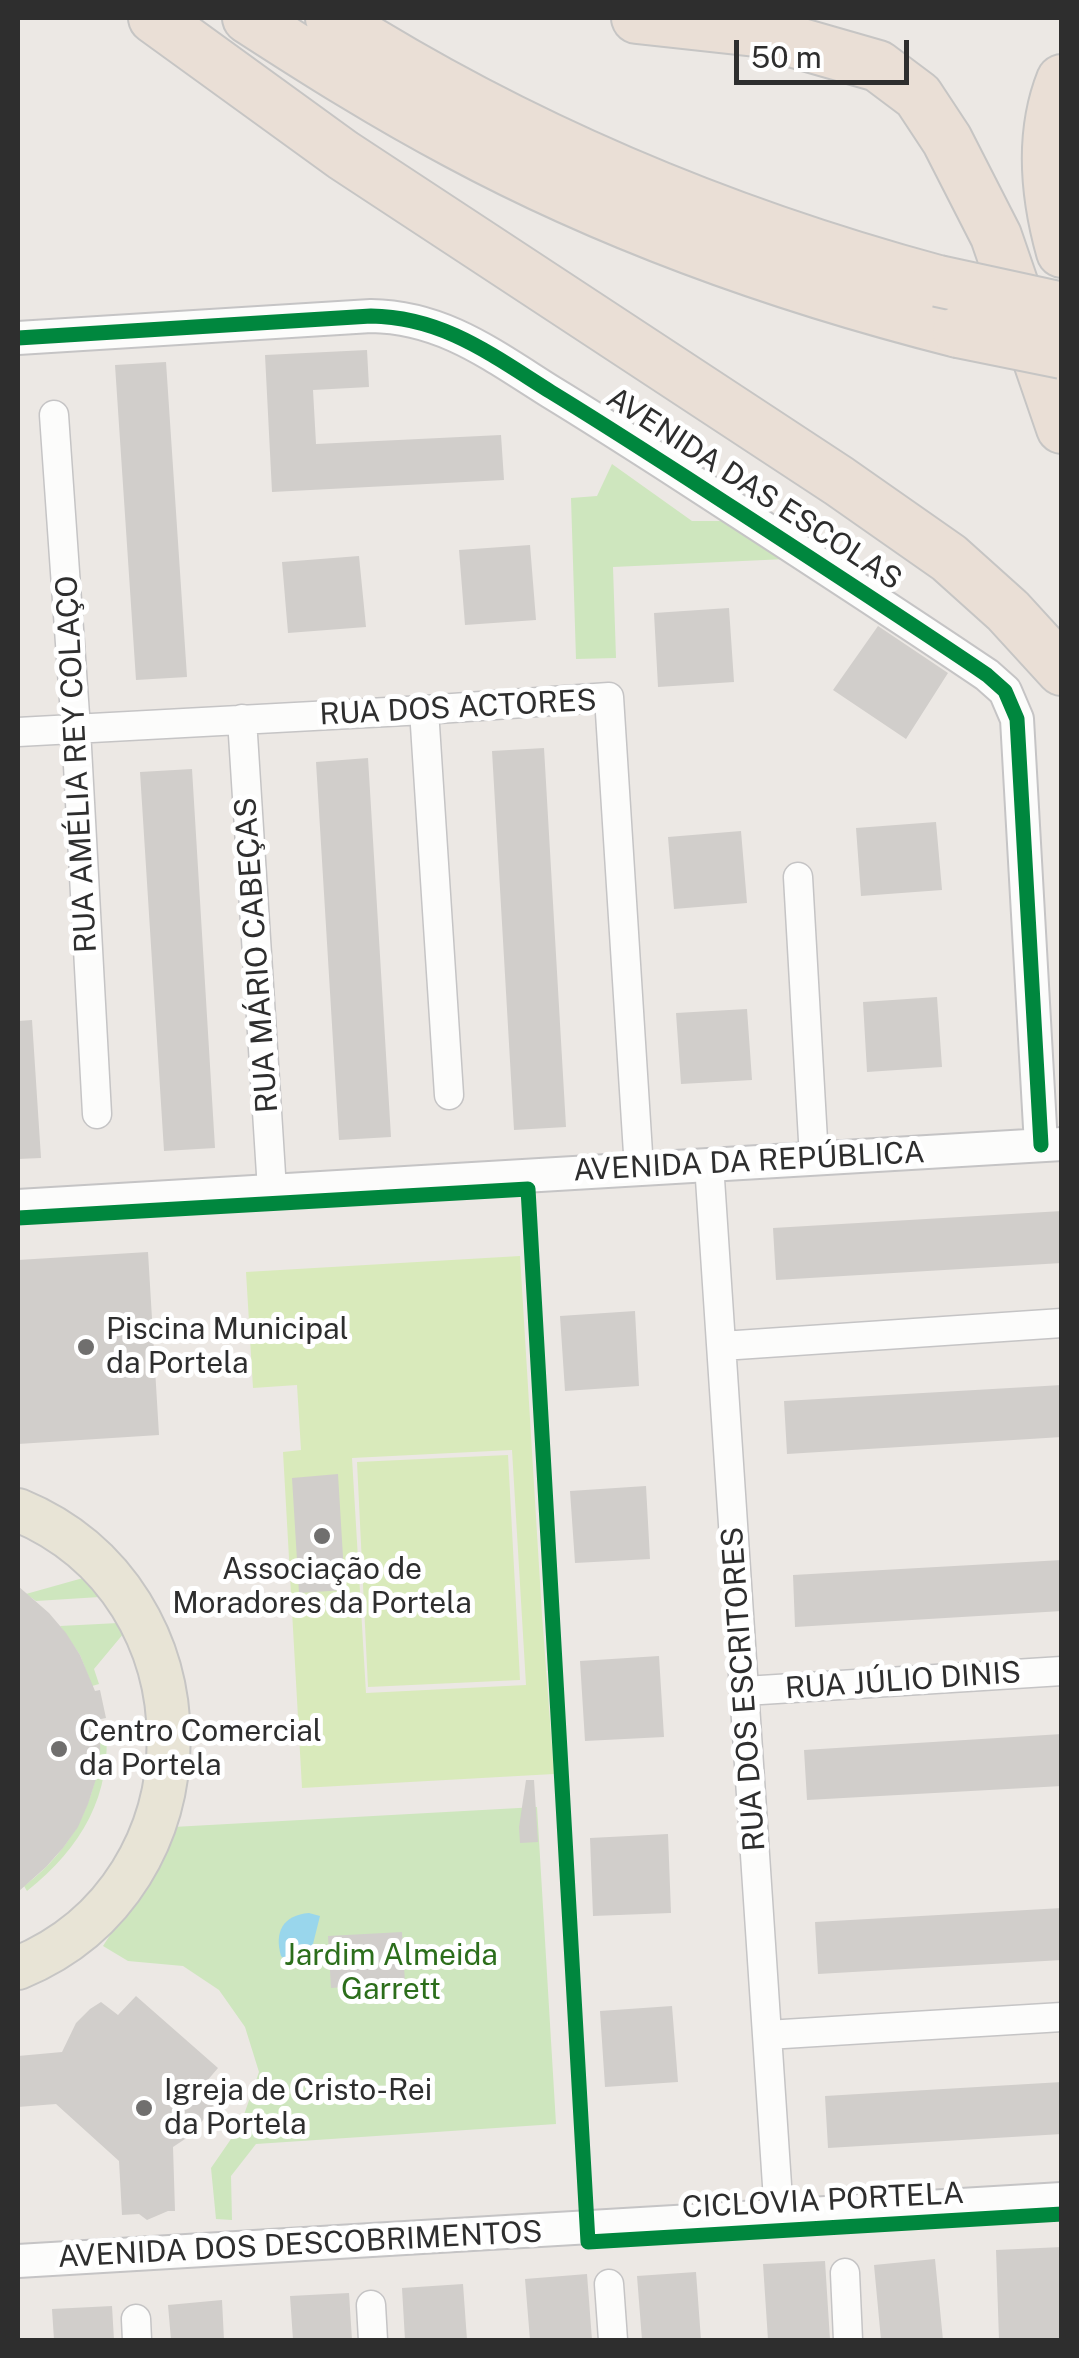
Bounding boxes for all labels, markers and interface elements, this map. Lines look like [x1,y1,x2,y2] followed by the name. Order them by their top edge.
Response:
[739,20,914,82] scale bar
[751,39,822,75] text: 50 m
[600,380,908,598] street label: AVENIDA DAS ESCOLAS
[49,574,105,954] street label: RUA AMÉLIA REY COLAÇO
[318,683,598,733] street label: RUA DOS ACTORES
[228,796,286,1114] street label: RUA MÁRIO CABEÇAS
[572,1135,926,1189] street label: AVENIDA DA REPÚBLICA
[106,1312,349,1382] place label: Piscina Municipal da Portela
[75,1336,97,1358] marker: Piscina Municipal da Portela
[311,1525,333,1547] marker: Associação de Moradores da Portela
[715,1526,773,1852] street label: RUA DOS ESCRITORES
[172,1552,472,1622] place label: Associação de Moradores da Portela
[784,1655,1022,1707] street label: RUA JÚLIO DINIS
[79,1714,322,1784] place label: Centro Comercial da Portela
[48,1738,70,1760] marker: Centro Comercial da Portela
[284,1938,498,2008] park label: Jardim Almeida Garrett
[164,2073,432,2144] place label: Igreja de Cristo-Rei da Portela
[133,2097,155,2119] marker: Igreja de Cristo-Rei da Portela
[681,2176,965,2226] street label: CICLOVIA PORTELA
[57,2214,543,2276] street label: AVENIDA DOS DESCOBRIMENTOS

